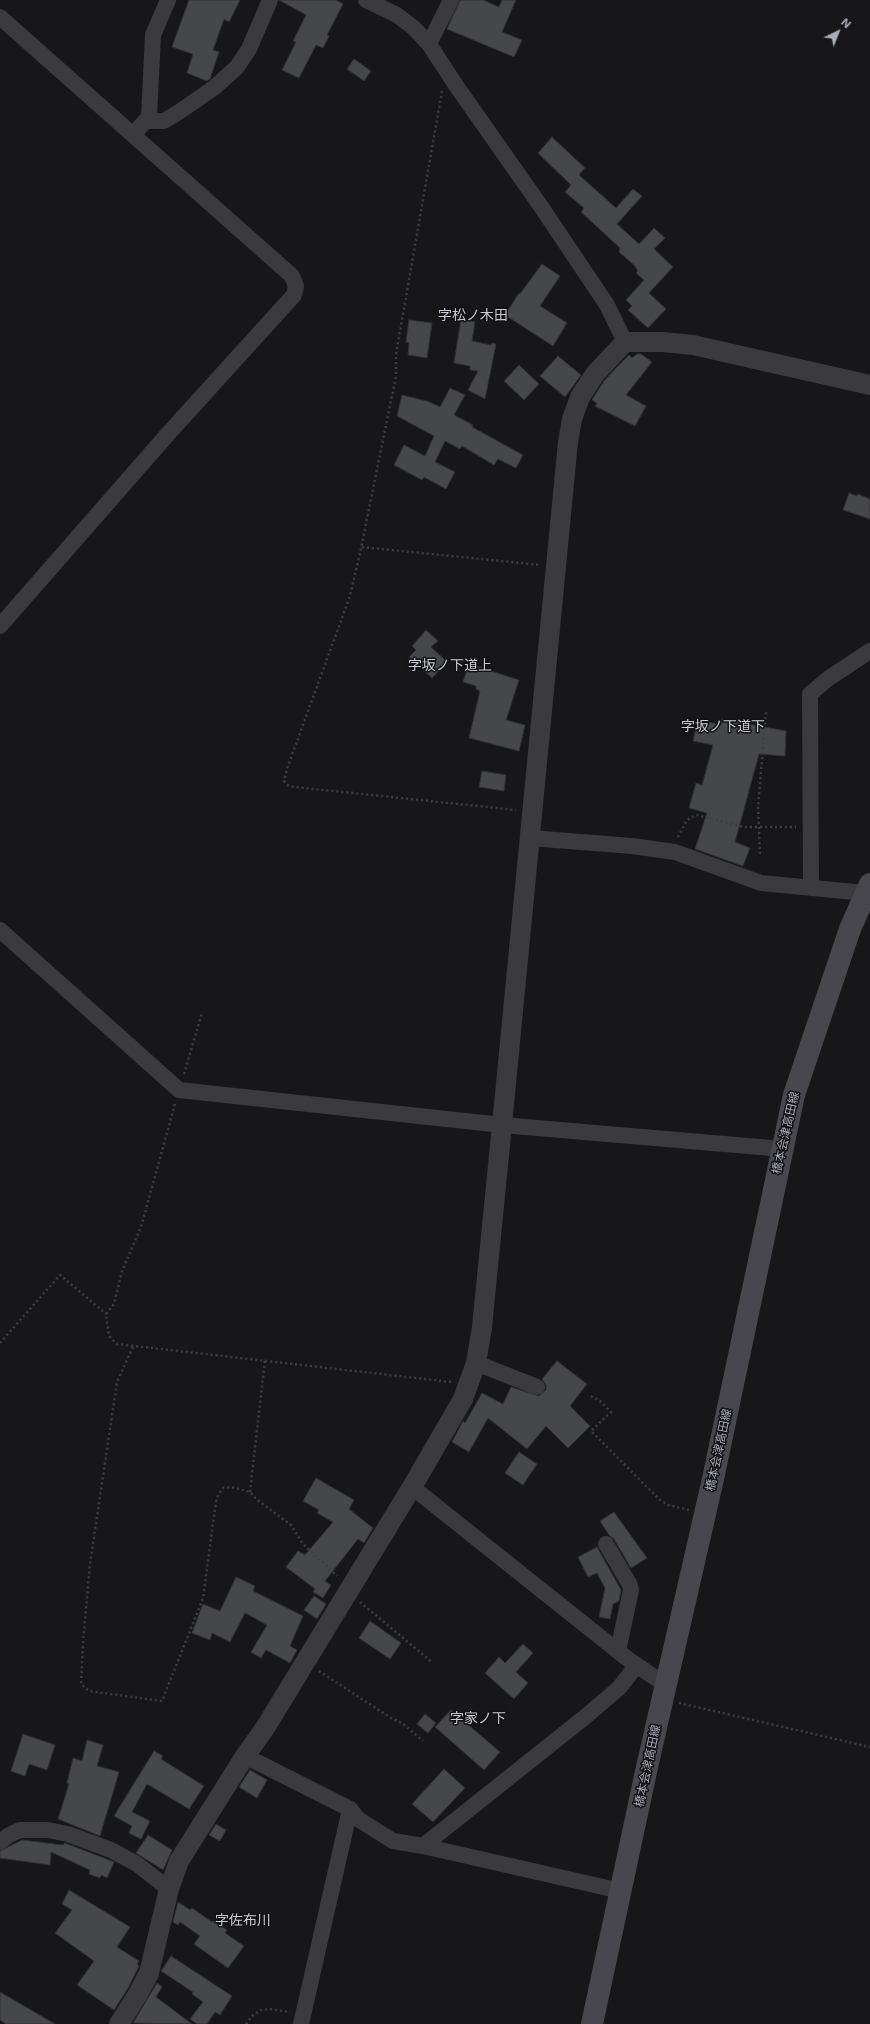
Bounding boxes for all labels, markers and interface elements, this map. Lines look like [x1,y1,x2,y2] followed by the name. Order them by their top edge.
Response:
[818,12,858,52] north arrow
[838,15,854,31] text: N
[438,308,508,324] district label: 字松ノ木田
[408,658,492,674] district label: 字坂ノ下道上
[681,719,765,735] district label: 字坂ノ下道下
[770,1090,802,1176] street label: 橋本会津高田線
[703,1407,735,1493] street label: 橋本会津高田線
[450,1711,506,1727] district label: 字家ノ下
[632,1723,664,1809] street label: 橋本会津高田線
[215,1913,271,1929] district label: 字佐布川

